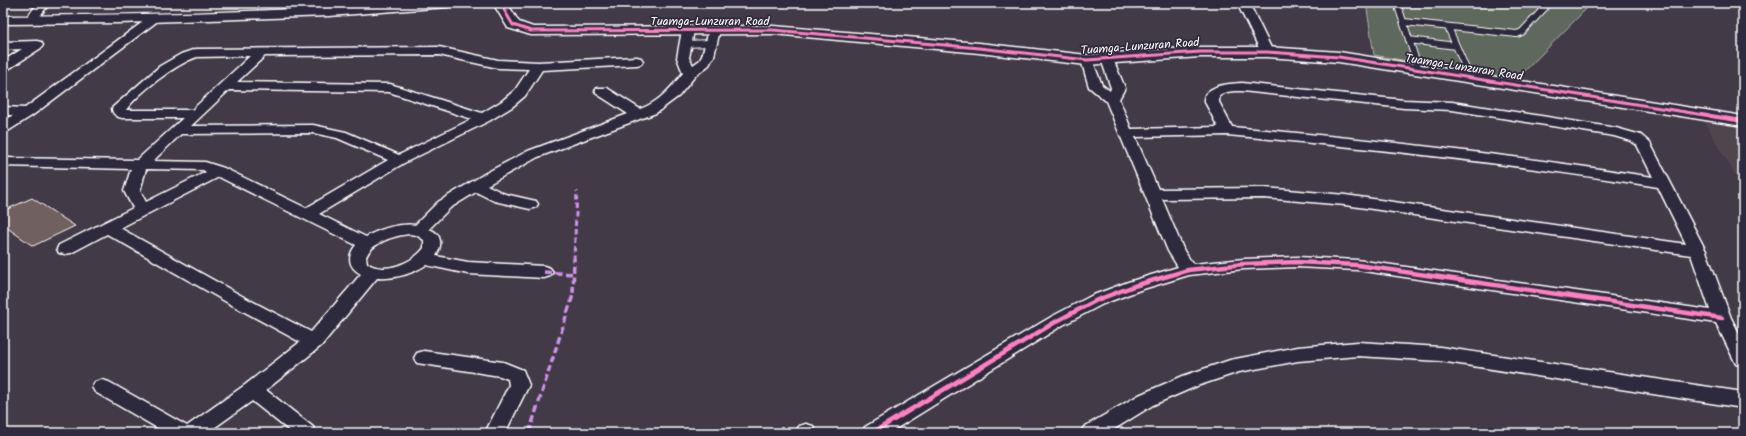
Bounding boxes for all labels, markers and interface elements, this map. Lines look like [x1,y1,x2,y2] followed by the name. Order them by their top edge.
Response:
[651,12,770,31] street label: Tuamga-Lunzuran Road
[1080,33,1201,60] street label: Tuamga-Lunzuran Road
[1404,49,1525,86] street label: Tuamga-Lunzuran Road

